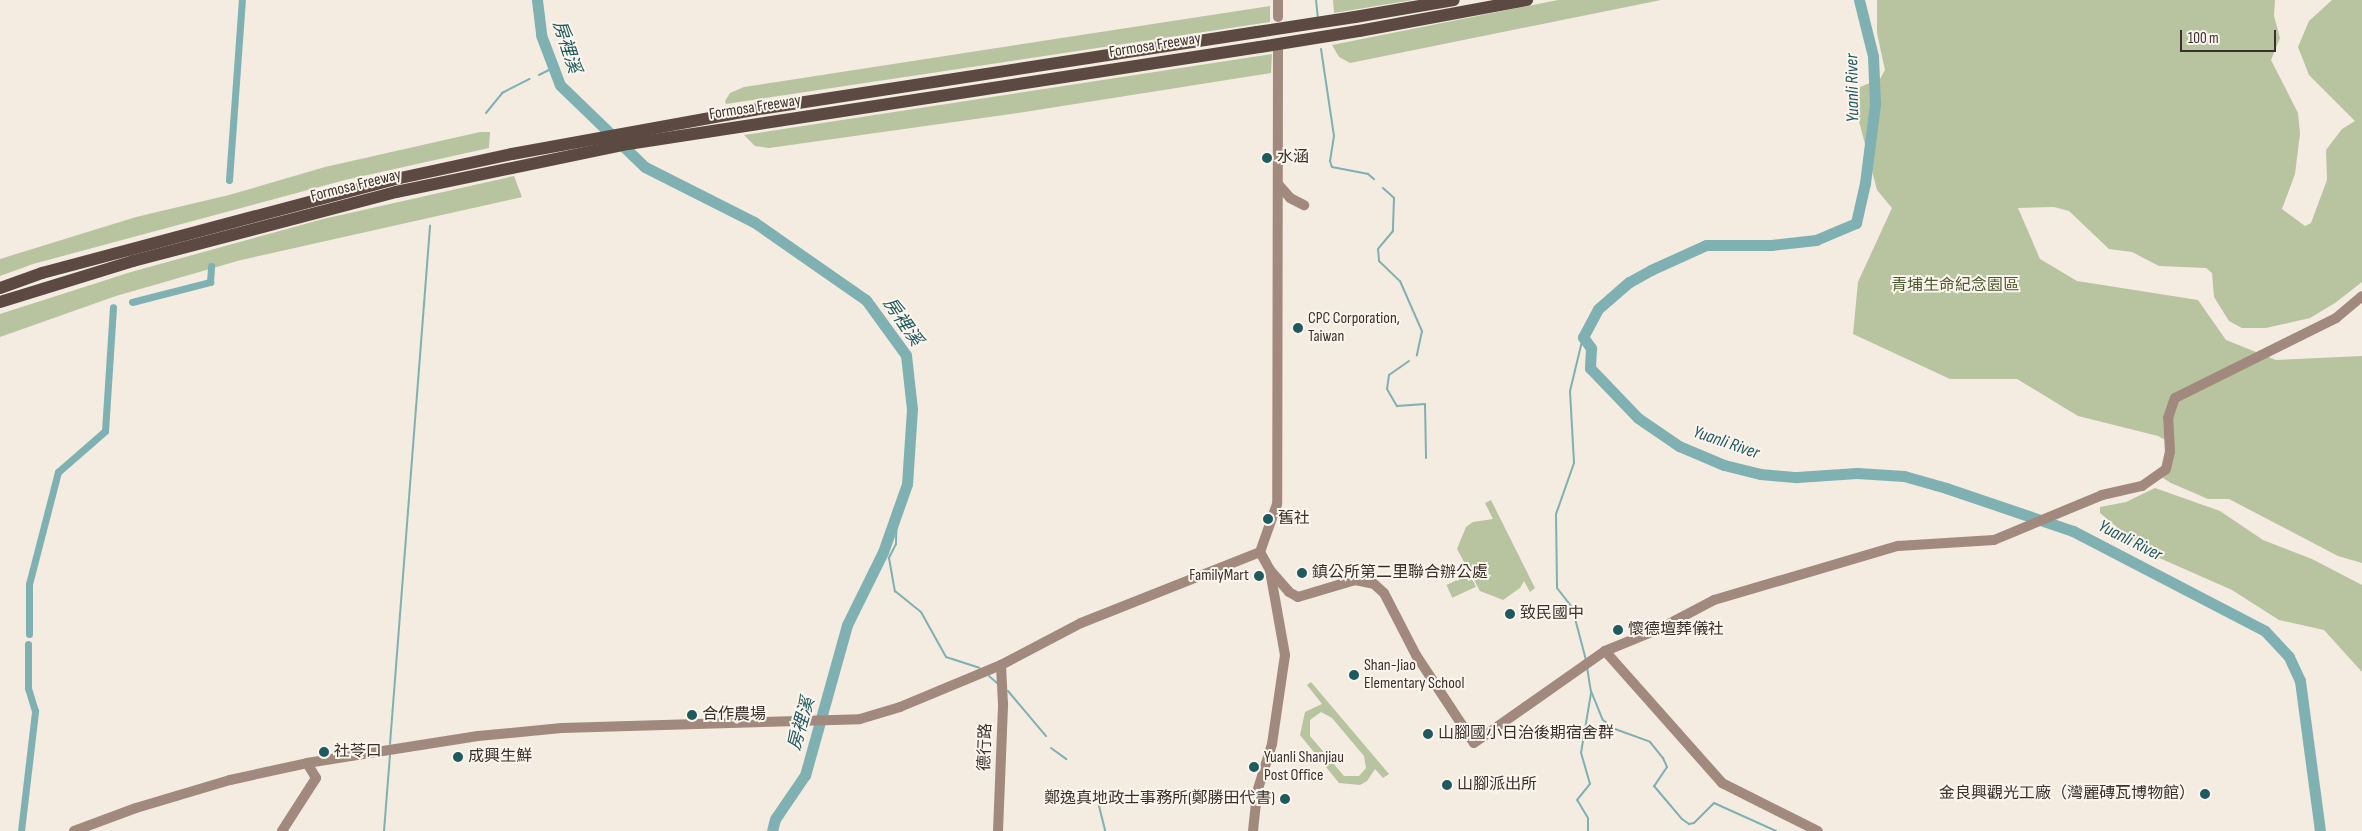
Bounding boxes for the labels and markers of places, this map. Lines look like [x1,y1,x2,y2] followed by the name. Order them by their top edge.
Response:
[1277,148,1309,168] place label: 水涵
[1261,152,1273,164] marker: 水涵
[1308,309,1400,347] place label: CPC Corporation, Taiwan
[1292,322,1304,334] marker: CPC Corporation, Taiwan
[1278,509,1310,529] place label: 舊社
[1262,513,1274,525] marker: 舊社
[1312,563,1488,583] place label: 鎮公所第二里聯合辦公處
[1189,566,1249,586] place label: FamilyMart
[1296,567,1308,579] marker: 鎮公所第二里聯合辦公處
[1253,570,1265,582] marker: FamilyMart
[1520,604,1584,624] place label: 致民國中
[1504,608,1516,620] marker: 致民國中
[1628,620,1724,640] place label: 懷德壇葬儀社
[1612,624,1624,636] marker: 懷德壇葬儀社
[1364,656,1464,694] place label: Shan-Jiao Elementary School
[1348,669,1360,681] marker: Shan-Jiao Elementary School
[702,705,766,725] place label: 合作農場
[686,709,698,721] marker: 合作農場
[1438,724,1614,744] place label: 山腳國小日治後期宿舍群
[1422,728,1434,740] marker: 山腳國小日治後期宿舍群
[334,742,382,762] place label: 社苓口
[318,746,330,758] marker: 社苓口
[468,747,532,767] place label: 成興生鮮
[1264,748,1344,786] place label: Yuanli Shanjiau Post Office
[452,751,464,763] marker: 成興生鮮
[1248,761,1260,773] marker: Yuanli Shanjiau Post Office
[1457,775,1537,795] place label: 山腳派出所
[1441,779,1453,791] marker: 山腳派出所
[1939,784,2195,804] place label: 金良興觀光工廠（灣麗磚瓦博物館）
[2199,788,2211,800] marker: 金良興觀光工廠（灣麗磚瓦博物館）
[1044,789,1275,809] place label: 鄭逸真地政士事務所(鄭勝田代書)
[1279,793,1291,805] marker: 鄭逸真地政士事務所(鄭勝田代書)

